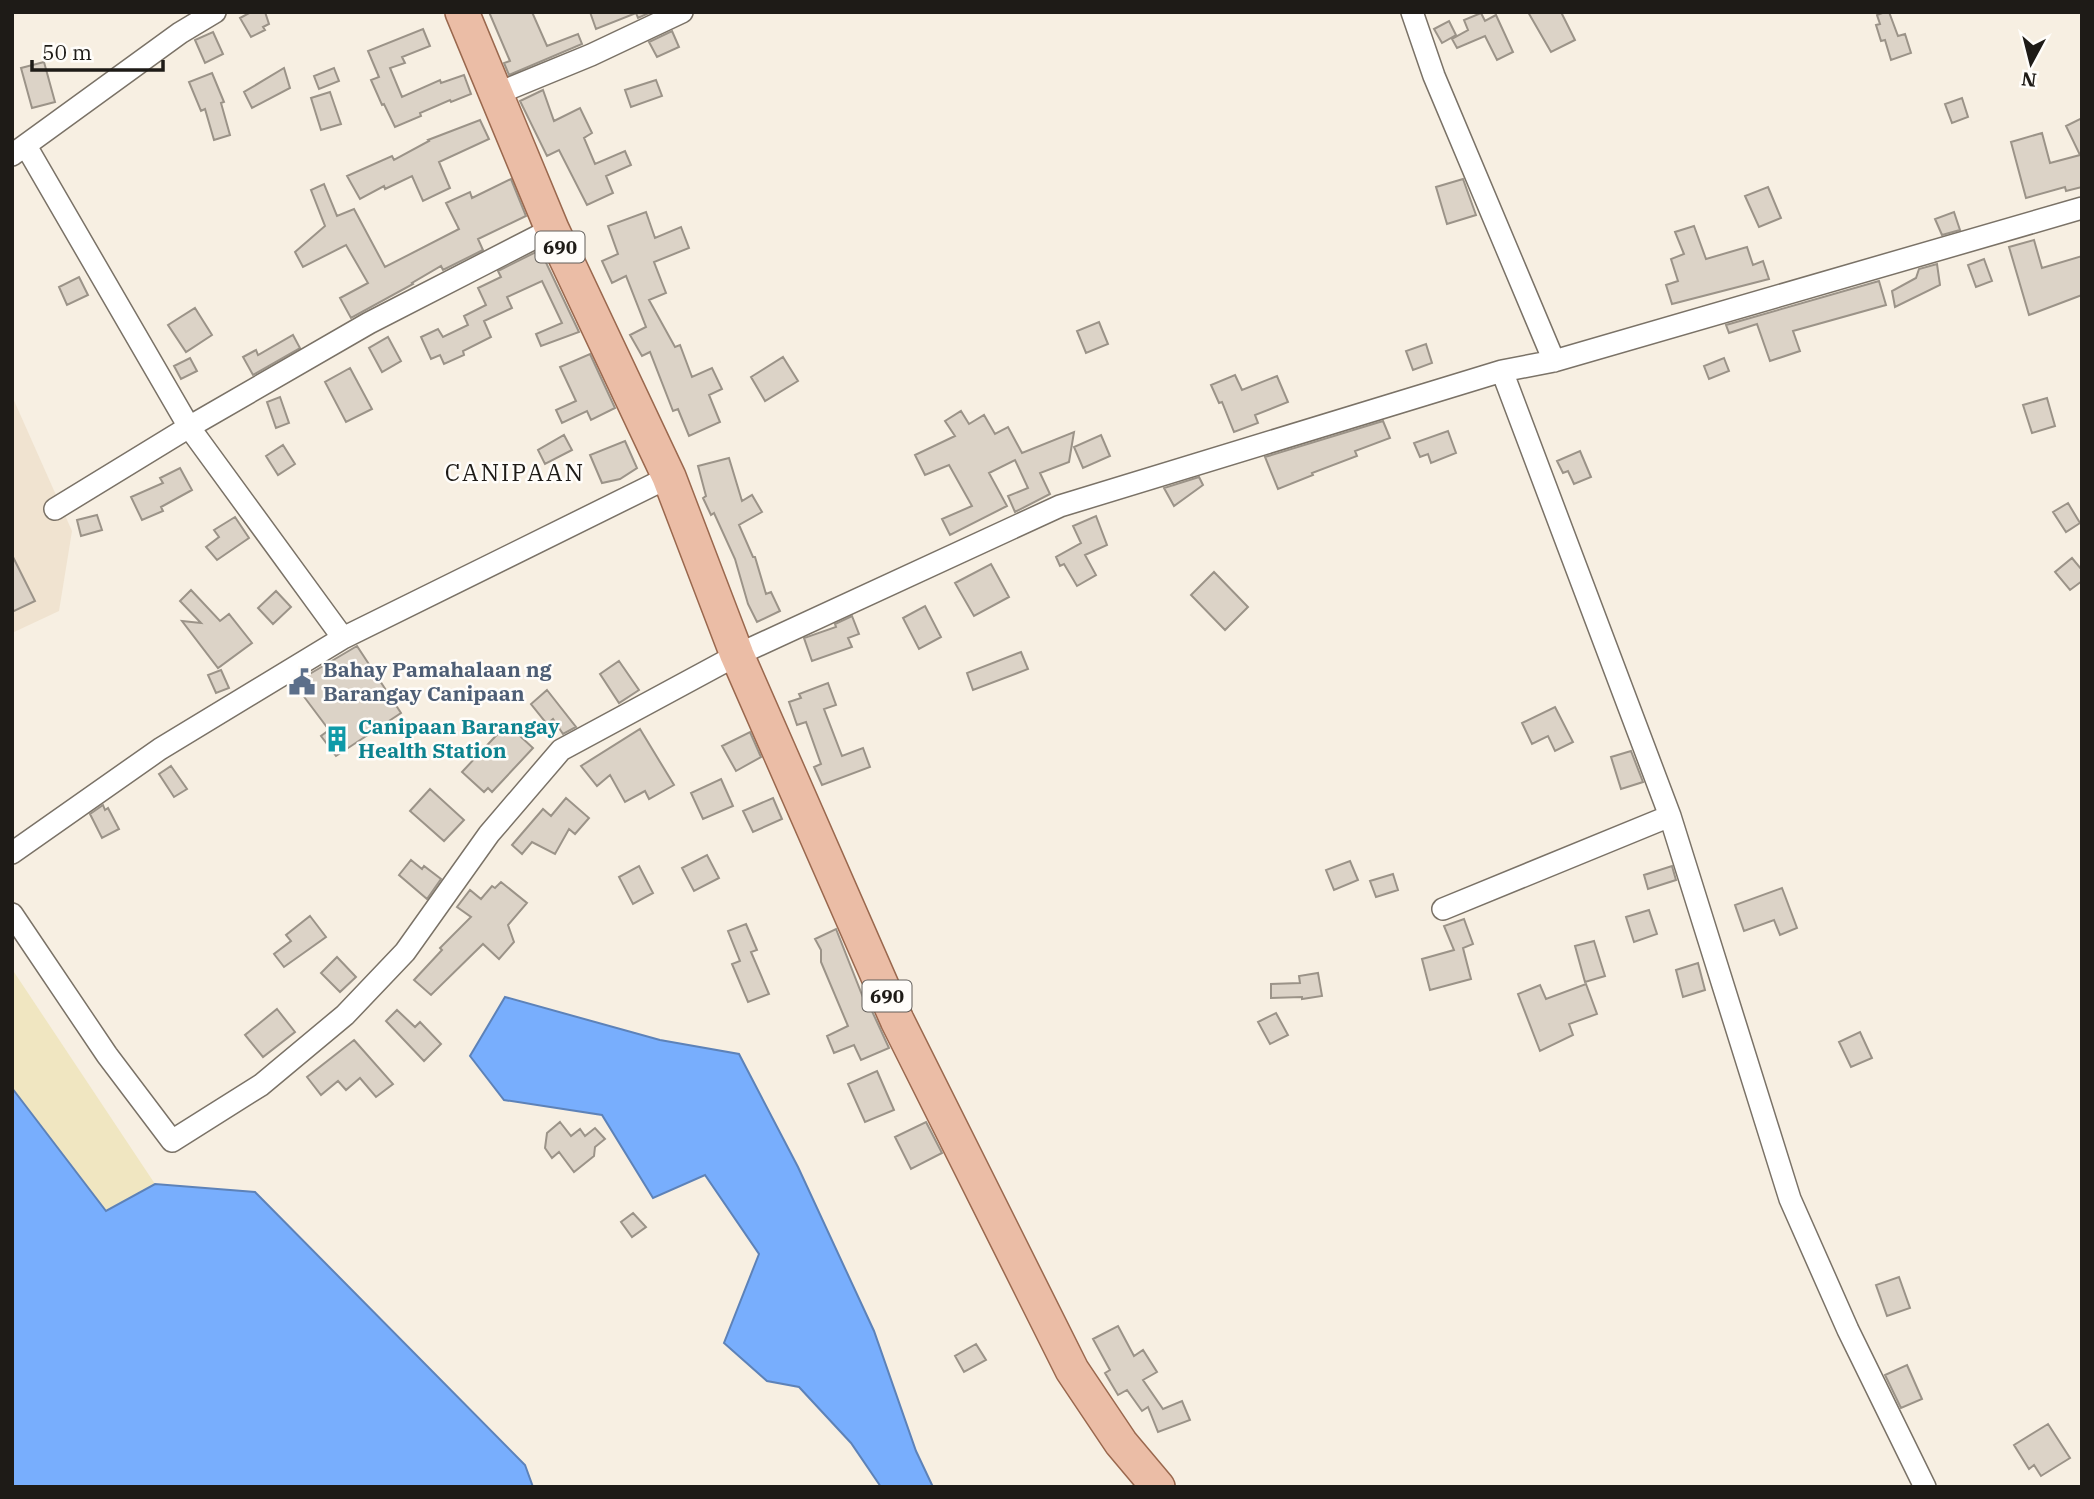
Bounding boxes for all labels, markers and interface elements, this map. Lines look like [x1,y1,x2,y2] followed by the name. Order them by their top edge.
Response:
[32,28,163,72] scale bar
[1996,28,2066,98] north arrow
[42,38,92,66] text: 50 m
[2020,67,2038,93] text: N
[536,232,584,262] road number: 690
[445,456,585,488] district label: CANIPAAN
[323,655,553,707] place label: Bahay Pamahalaan ng Barangay Canipaan
[287,667,317,697] public building icon: Bahay Pamahalaan ng Barangay Canipaan
[358,712,560,764] place label: Canipaan Barangay Health Station
[322,724,352,754] building icon: Canipaan Barangay Health Station
[862,980,912,1012] road number: 690

